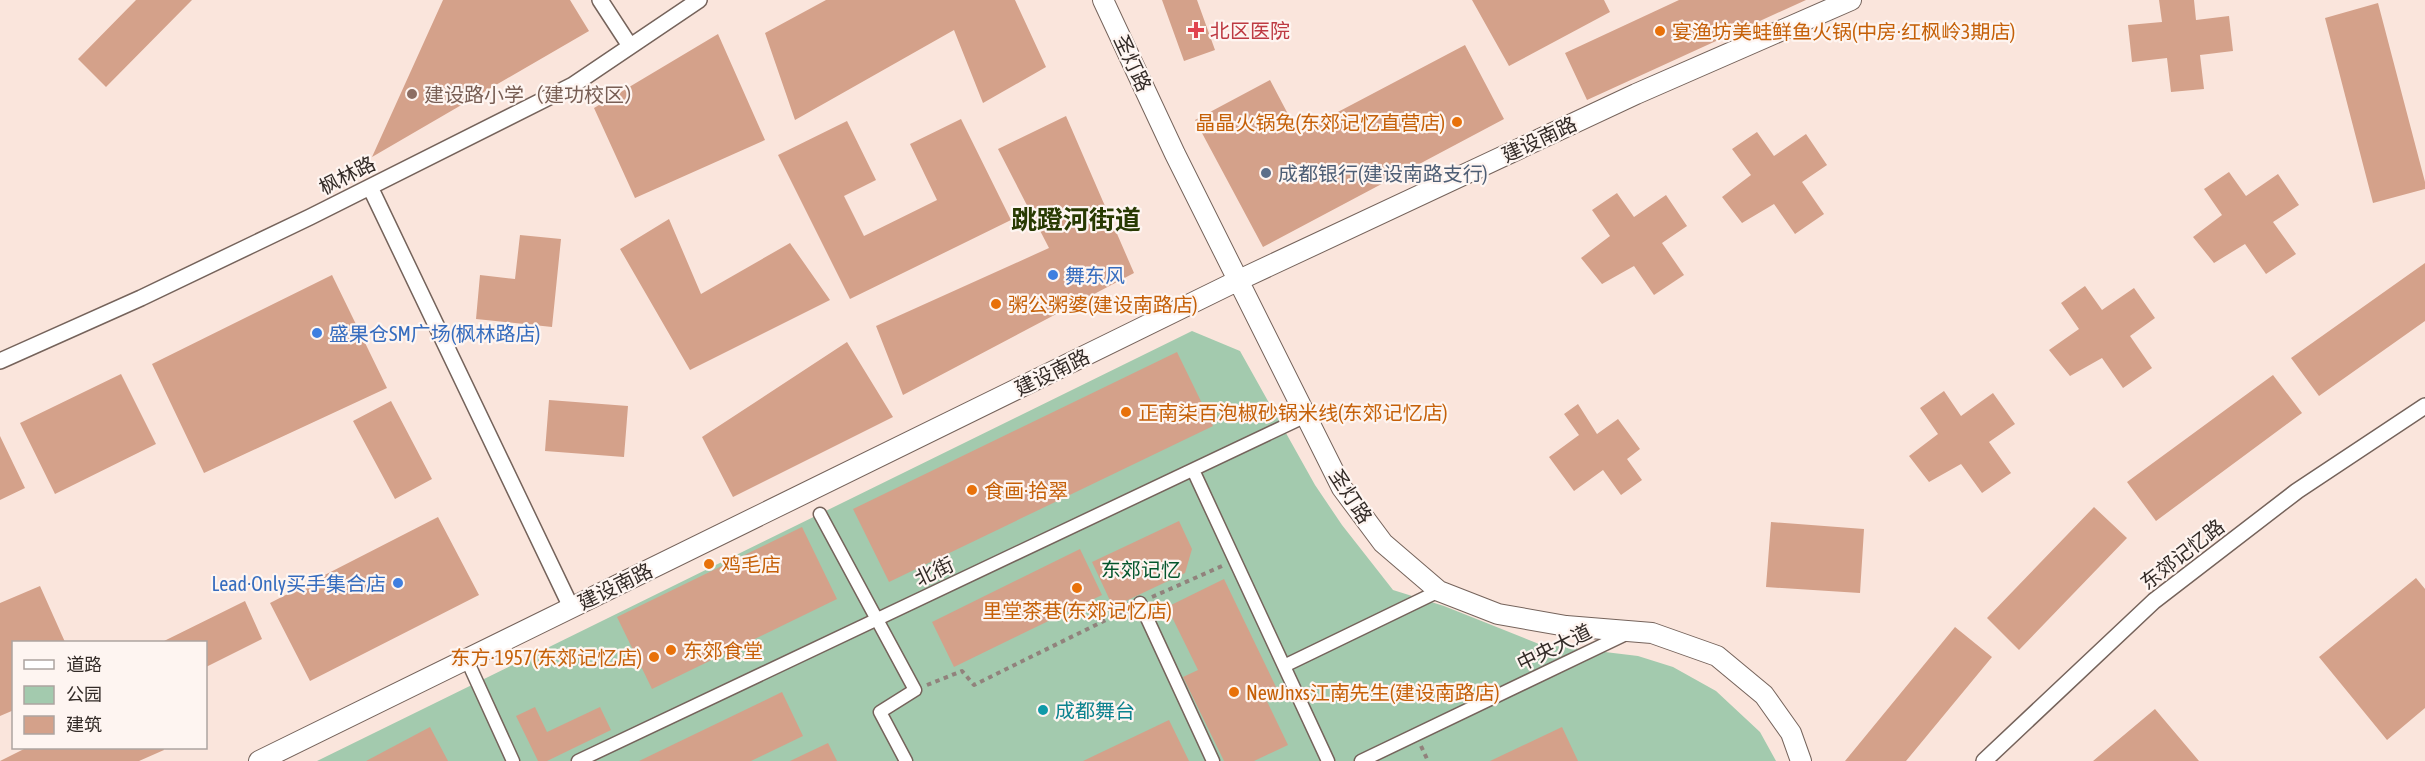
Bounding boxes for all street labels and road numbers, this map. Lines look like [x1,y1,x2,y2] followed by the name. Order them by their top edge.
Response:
[1110,31,1156,95] street label: 圣灯路
[1498,112,1580,166] street label: 建设南路
[315,151,379,199] street label: 枫林路
[1011,344,1093,400] street label: 建设南路
[1325,465,1377,527] street label: 圣灯路
[2136,514,2228,594] street label: 东郊记忆路
[911,552,957,590] street label: 北街
[574,558,656,614] street label: 建设南路
[1513,619,1595,675] street label: 中央大道

